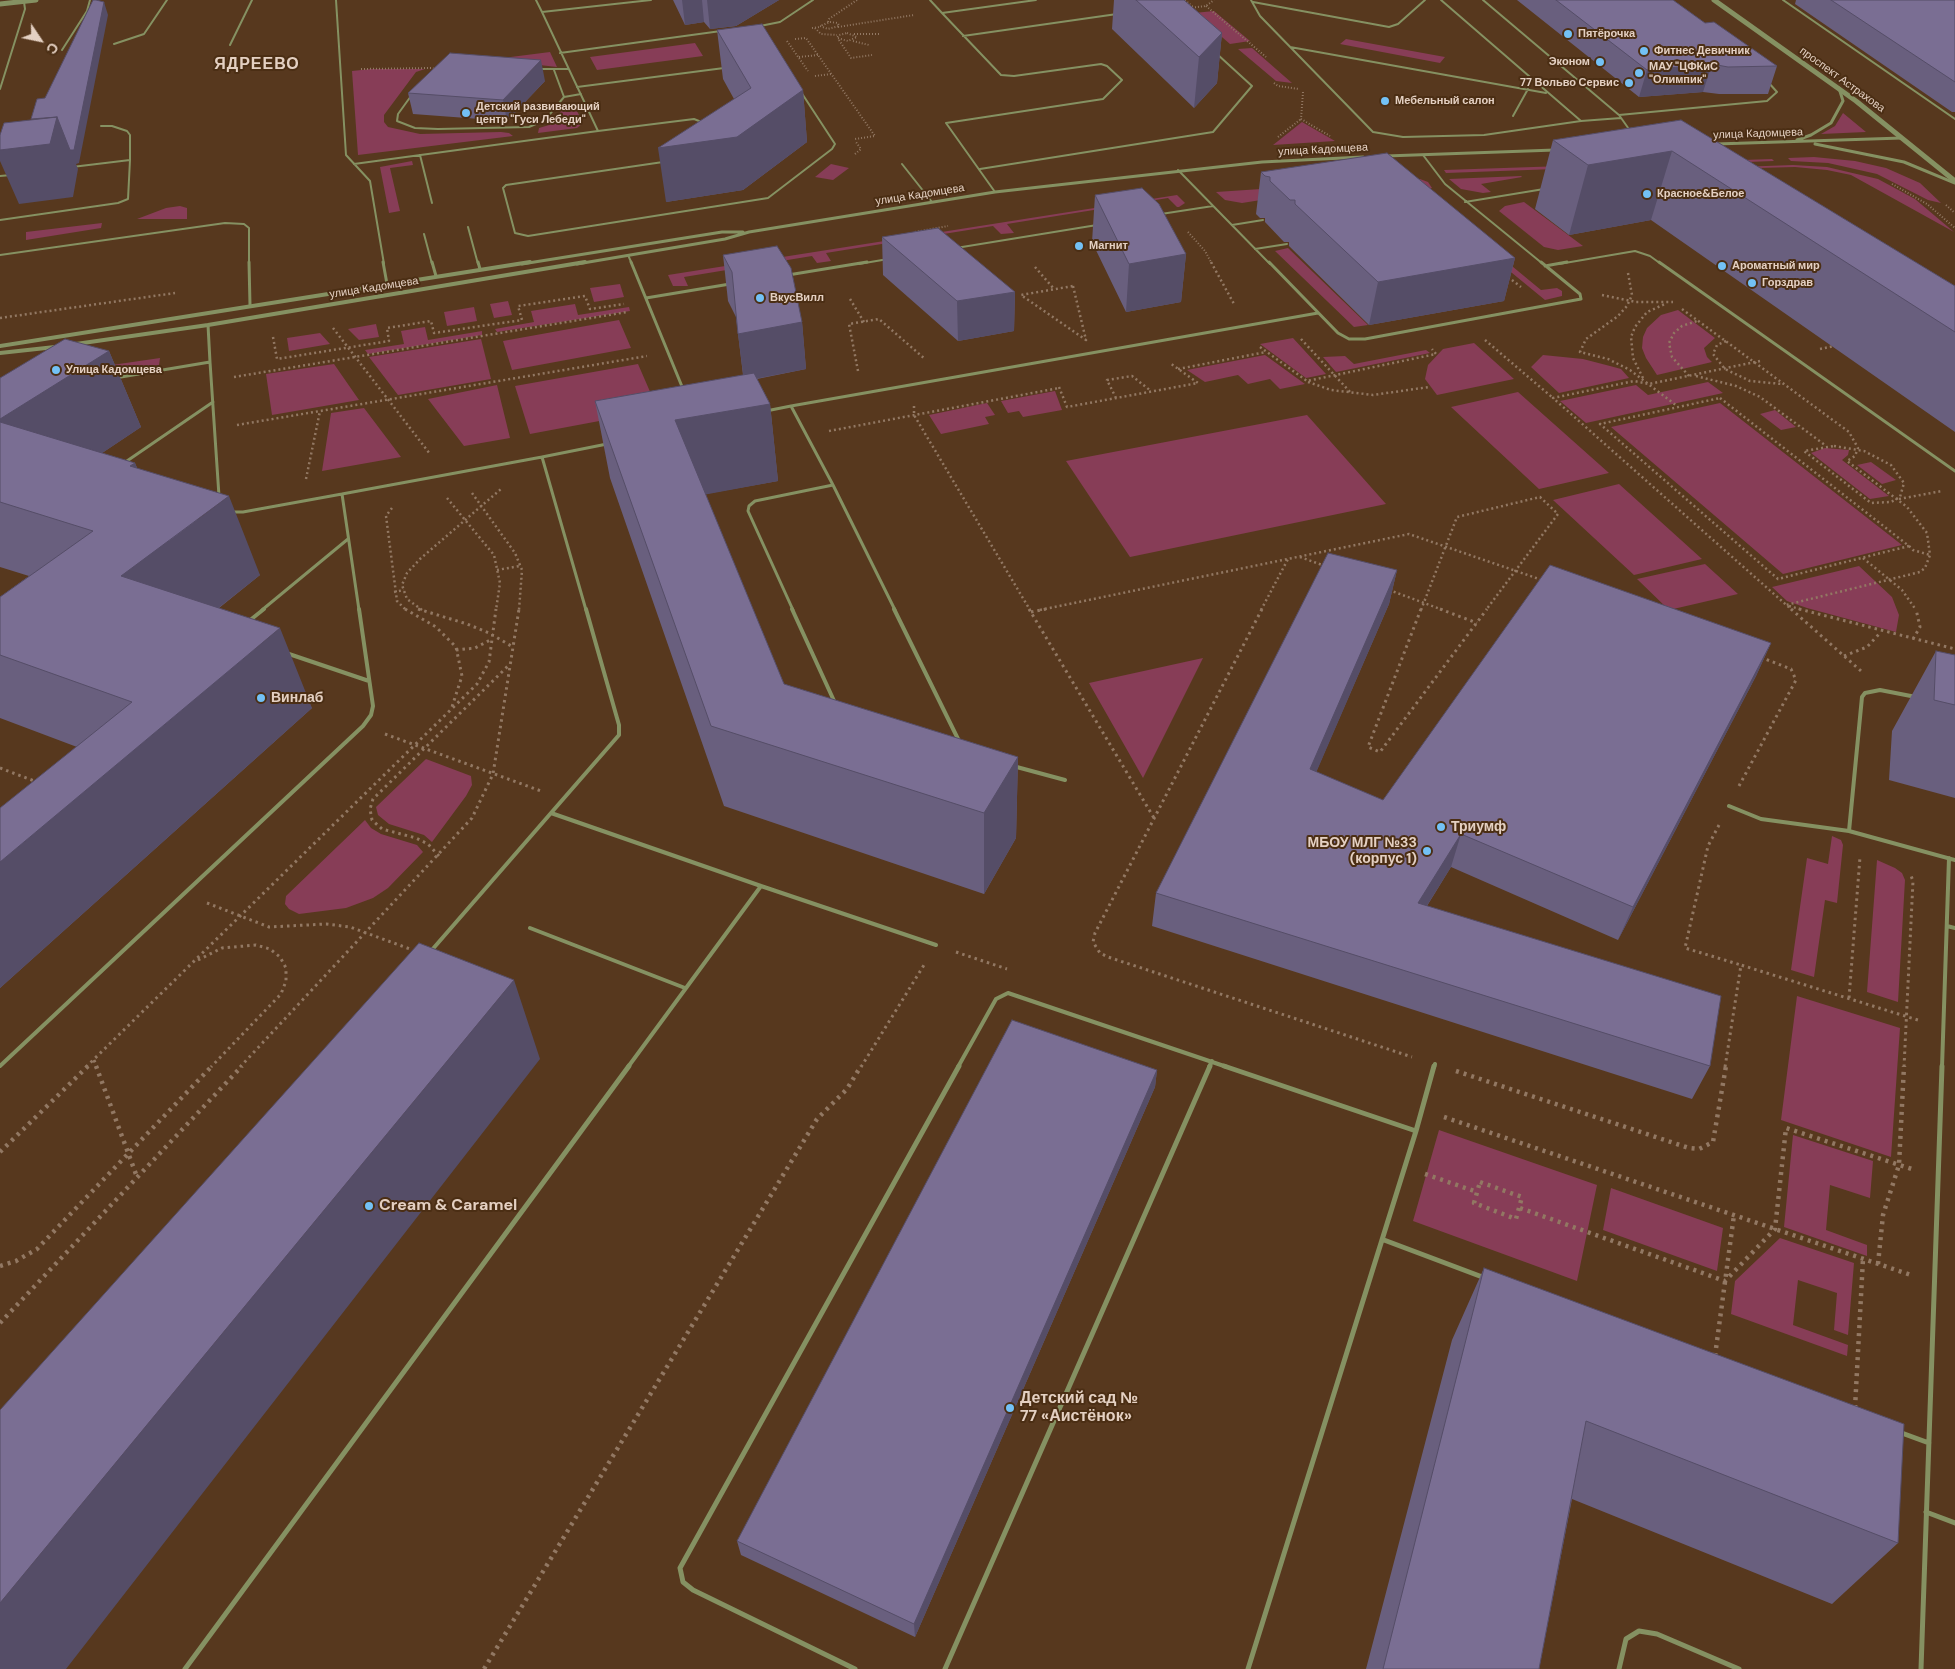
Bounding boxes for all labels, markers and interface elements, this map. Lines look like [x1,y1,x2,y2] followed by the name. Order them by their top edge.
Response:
[15,15,65,65] north arrow
[1578,27,1635,41] place label: Пятёрочка
[1562,28,1574,40] marker: Пятёрочка
[42,39,63,58] text: С
[1654,44,1750,58] place label: Фитнес Девичник
[1638,45,1650,57] marker: Фитнес Девичник
[1797,45,1887,115] street label: проспект Астрахова
[213,55,301,75] district label: ЯДРЕЕВО
[1549,55,1590,69] place label: Эконом
[1594,56,1606,68] marker: Эконом
[1649,60,1718,86] place label: МАУ "ЦФКиС "Олимпик"
[1633,67,1645,79] marker: МАУ "ЦФКиС "Олимпик"
[1520,76,1619,90] place label: 77 Вольво Сервис
[1623,77,1635,89] marker: 77 Вольво Сервис
[1395,94,1495,108] place label: Мебельный салон
[1379,95,1391,107] marker: Мебельный салон
[476,100,600,126] place label: Детский развивающий центр "Гуси Лебеди"
[460,107,472,119] marker: Детский развивающий центр "Гуси Лебеди"
[1713,126,1803,142] street label: улица Кадомцева
[1278,141,1368,159] street label: улица Кадомцева
[875,181,965,209] street label: улица Кадомцева
[1657,187,1744,201] place label: Красное&Белое
[1641,188,1653,200] marker: Красное&Белое
[1089,239,1128,253] place label: Магнит
[1073,240,1085,252] marker: Магнит
[1732,259,1820,273] place label: Ароматный мир
[1716,260,1728,272] marker: Ароматный мир
[329,274,419,302] street label: улица Кадомцева
[1762,276,1813,290] place label: Горздрав
[1746,277,1758,289] marker: Горздрав
[770,291,824,305] place label: ВкусВилл
[754,292,766,304] marker: ВкусВилл
[66,363,162,377] place label: Улица Кадомцева
[50,364,62,376] marker: Улица Кадомцева
[271,690,324,706] place label: Винлаб
[255,692,267,704] marker: Винлаб
[1451,819,1506,835] place label: Триумф
[1435,821,1447,833] marker: Триумф
[1308,835,1417,868] place label: МБОУ МЛГ №33 (корпус 1)
[1421,845,1433,857] marker: МБОУ МЛГ №33 (корпус 1)
[379,1196,517,1216] place label: Cream & Caramel
[363,1200,375,1212] marker: Cream & Caramel
[1020,1389,1138,1427] place label: Детский сад № 77 «Аистёнок»
[1004,1402,1016,1414] marker: Детский сад № 77 «Аистёнок»

